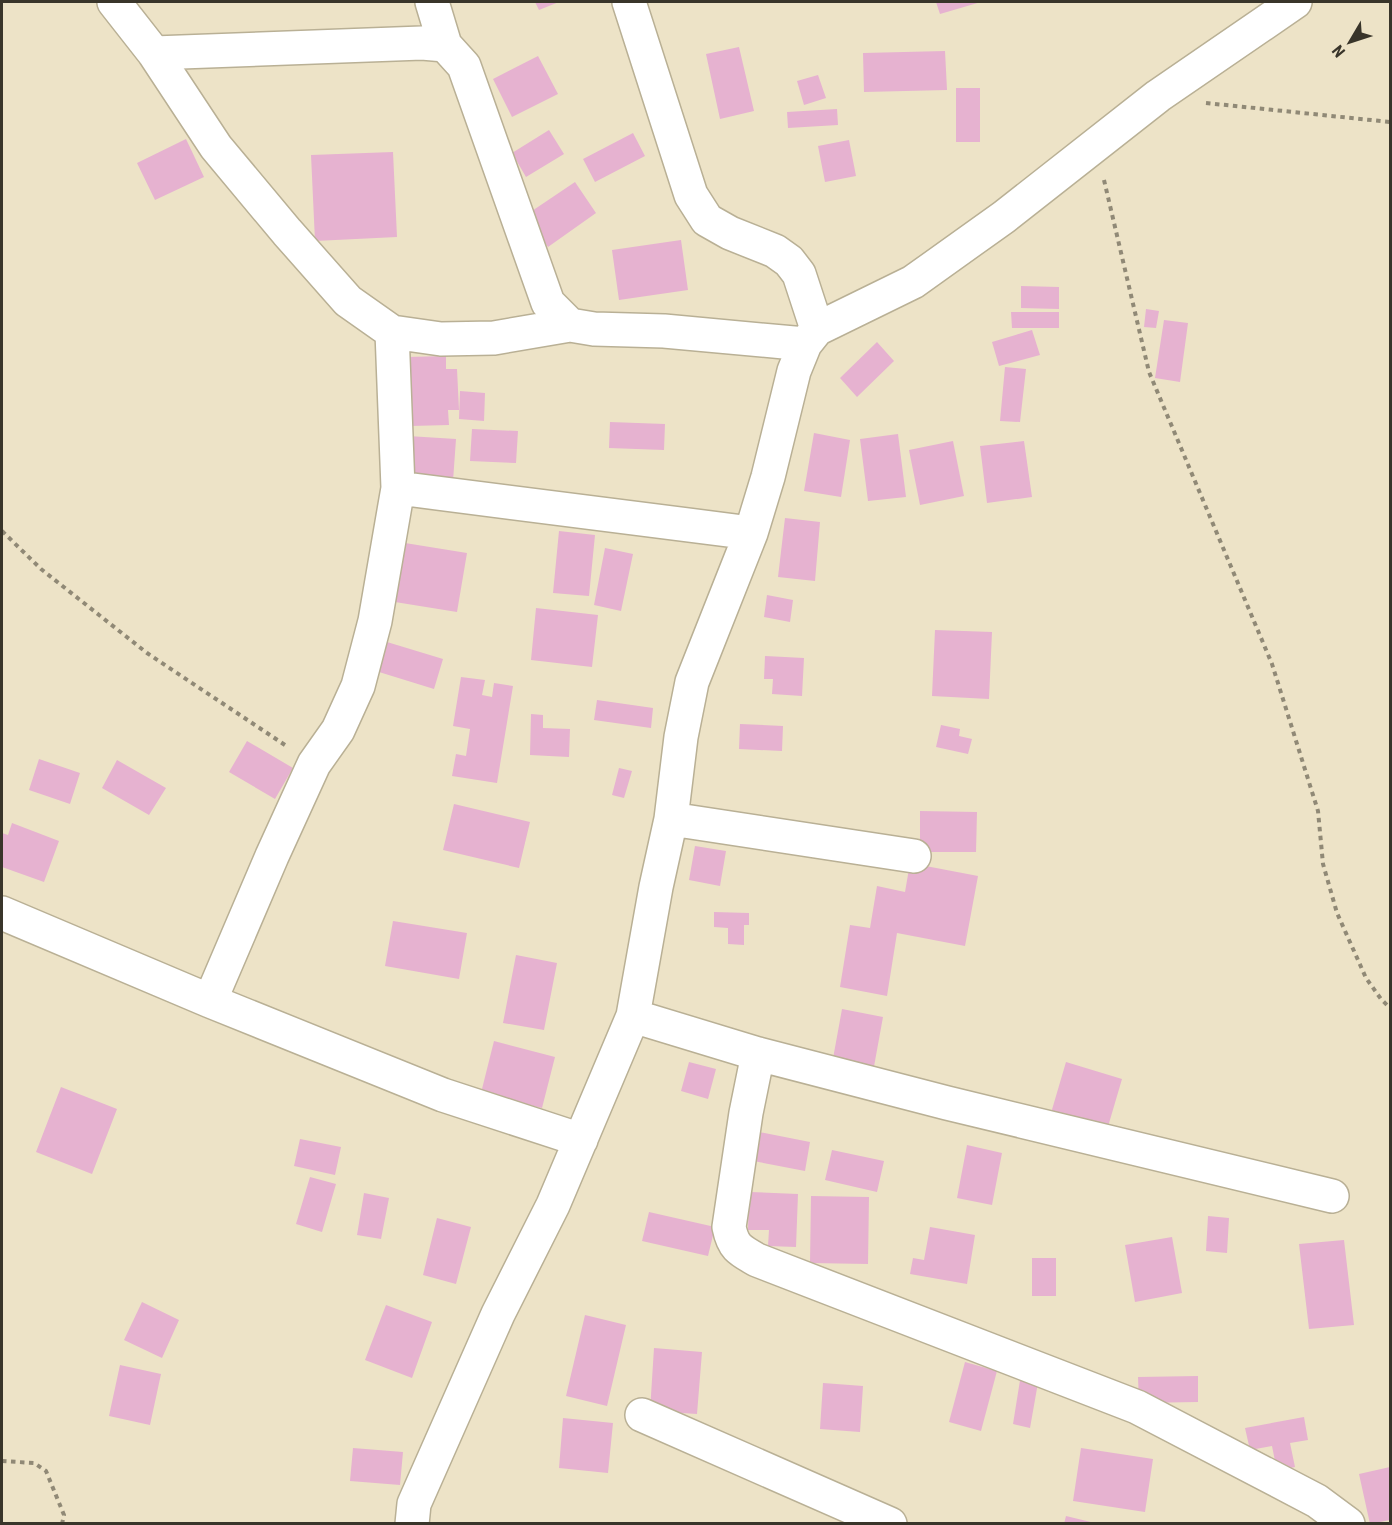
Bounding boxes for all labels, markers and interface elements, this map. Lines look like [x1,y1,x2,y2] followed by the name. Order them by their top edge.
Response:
[1320,12,1380,72] north arrow
[1328,41,1349,61] text: N

